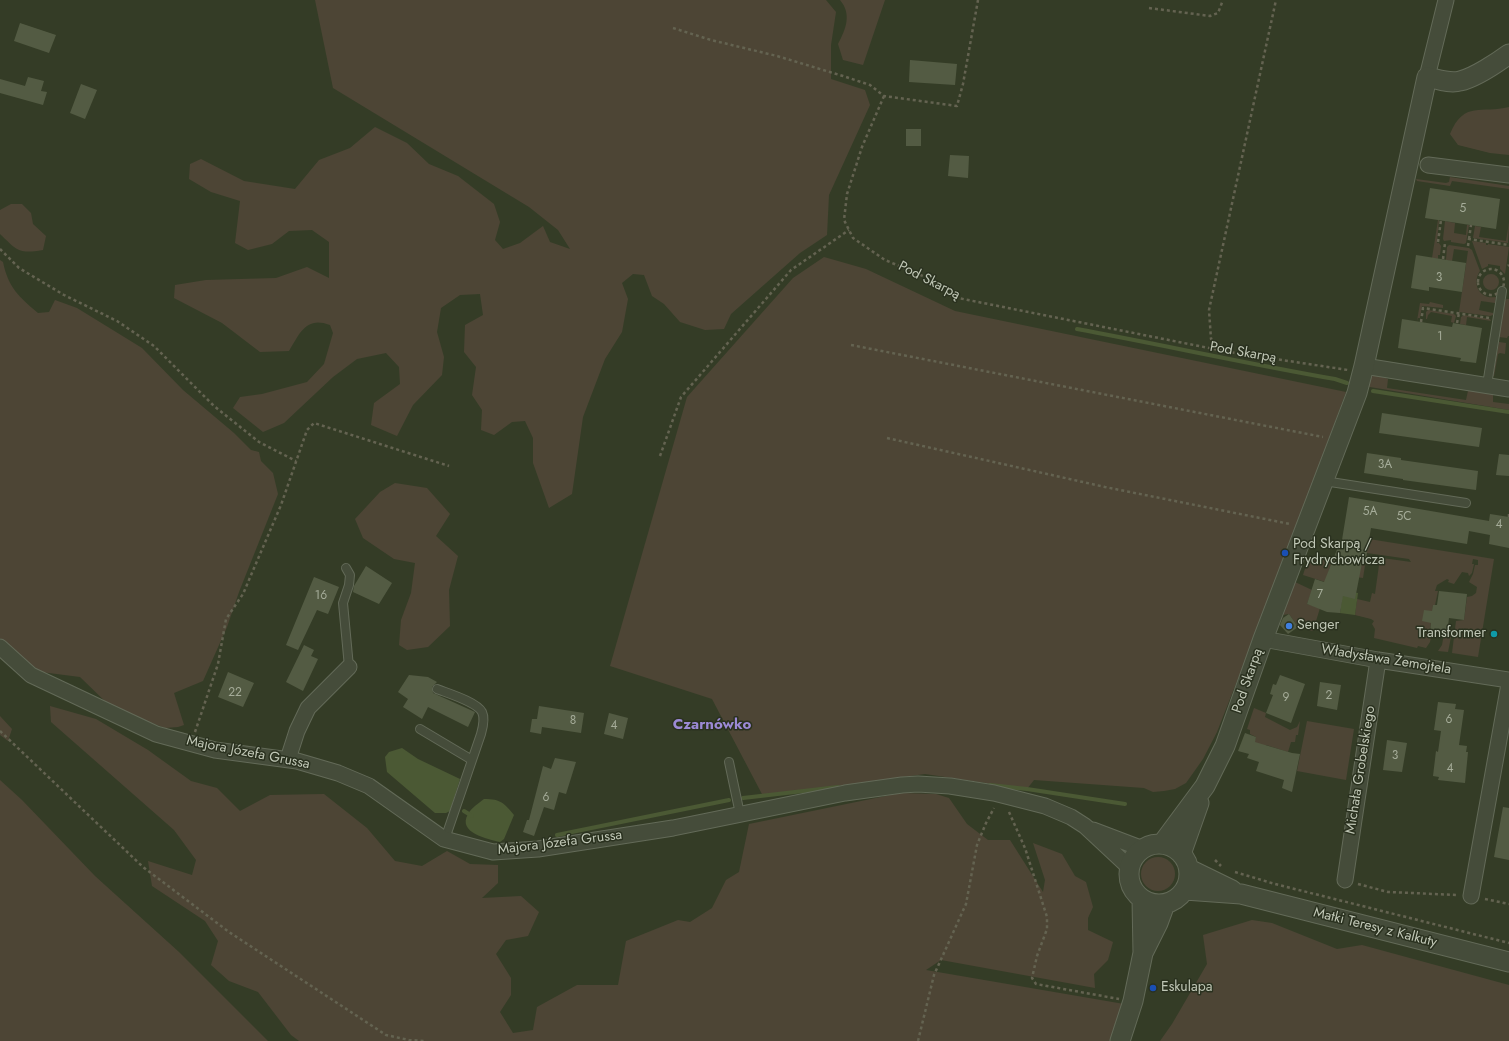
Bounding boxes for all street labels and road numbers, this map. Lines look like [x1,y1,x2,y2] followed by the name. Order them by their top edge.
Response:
[895,258,963,304] street label: Pod Skarpą
[1208,339,1278,367] street label: Pod Skarpą
[1320,641,1452,679] street label: Władysława Żemojtela
[1229,646,1267,716] street label: Pod Skarpą
[1343,705,1379,835] street label: Michała Grobelskiego
[185,733,311,773] street label: Majora Józefa Grussa
[497,827,623,859] street label: Majora Józefa Grussa
[1311,905,1439,951] street label: Matki Teresy z Kalkuty

